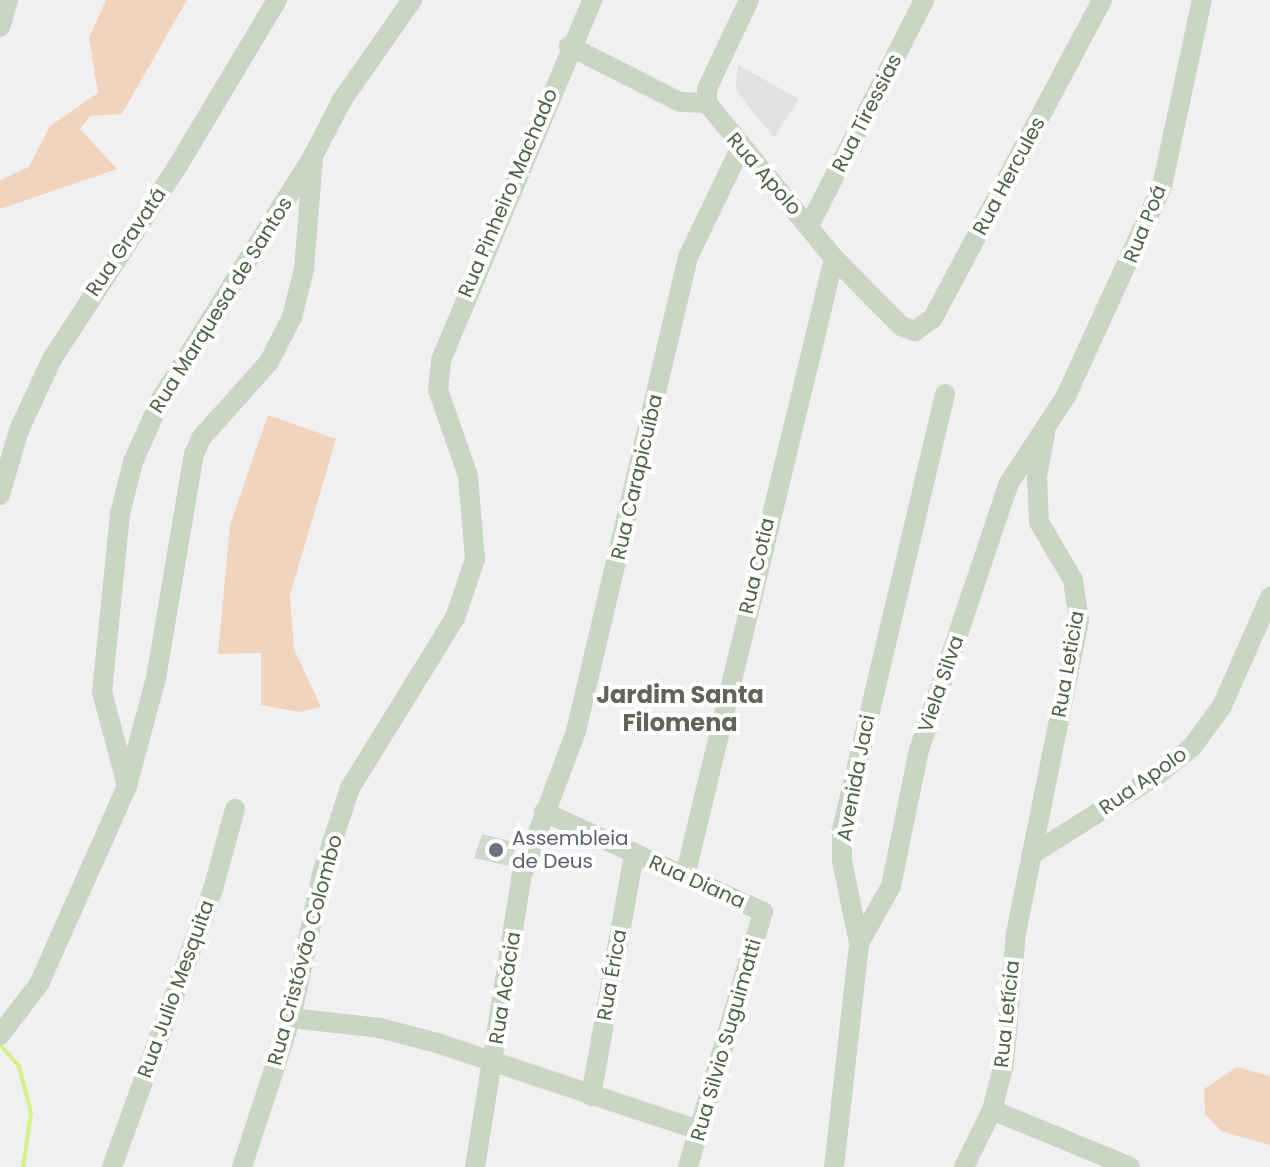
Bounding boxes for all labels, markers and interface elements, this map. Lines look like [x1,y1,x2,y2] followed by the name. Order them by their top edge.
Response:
[827,50,907,176] street label: Rua Tiressias
[453,85,563,301] street label: Rua Pinheiro Machado
[968,113,1050,239] street label: Rua Hercules
[722,128,806,220] street label: Rua Apolo
[1119,182,1171,266] street label: Rua Poá
[81,183,171,301] street label: Rua Gravatá
[145,193,297,417] street label: Rua Marquesa de Santos
[606,392,668,562] street label: Rua Carapicuíba
[734,516,780,616] street label: Rua Cotia
[1047,609,1089,719] street label: Rua Leticia
[913,632,969,736] street label: Viela Silva
[596,681,764,737] district label: Jardim Santa Filomena
[832,713,880,843] street label: Avenida Jaci
[1095,742,1191,820] street label: Rua Apolo
[512,826,629,873] place label: Assembleia de Deus
[263,832,347,1068] street label: Rua Cristóvão Colombo
[487,841,505,859] marker: Assembleia de Deus
[645,850,749,914] street label: Rua Diana
[133,897,219,1081] street label: Rua Julio Mesquita
[592,928,632,1022] street label: Rua Érica
[484,930,526,1046] street label: Rua Acácia
[686,936,766,1144] street label: Rua Silvio Suguimatti
[989,959,1025,1069] street label: Rua Letícia

